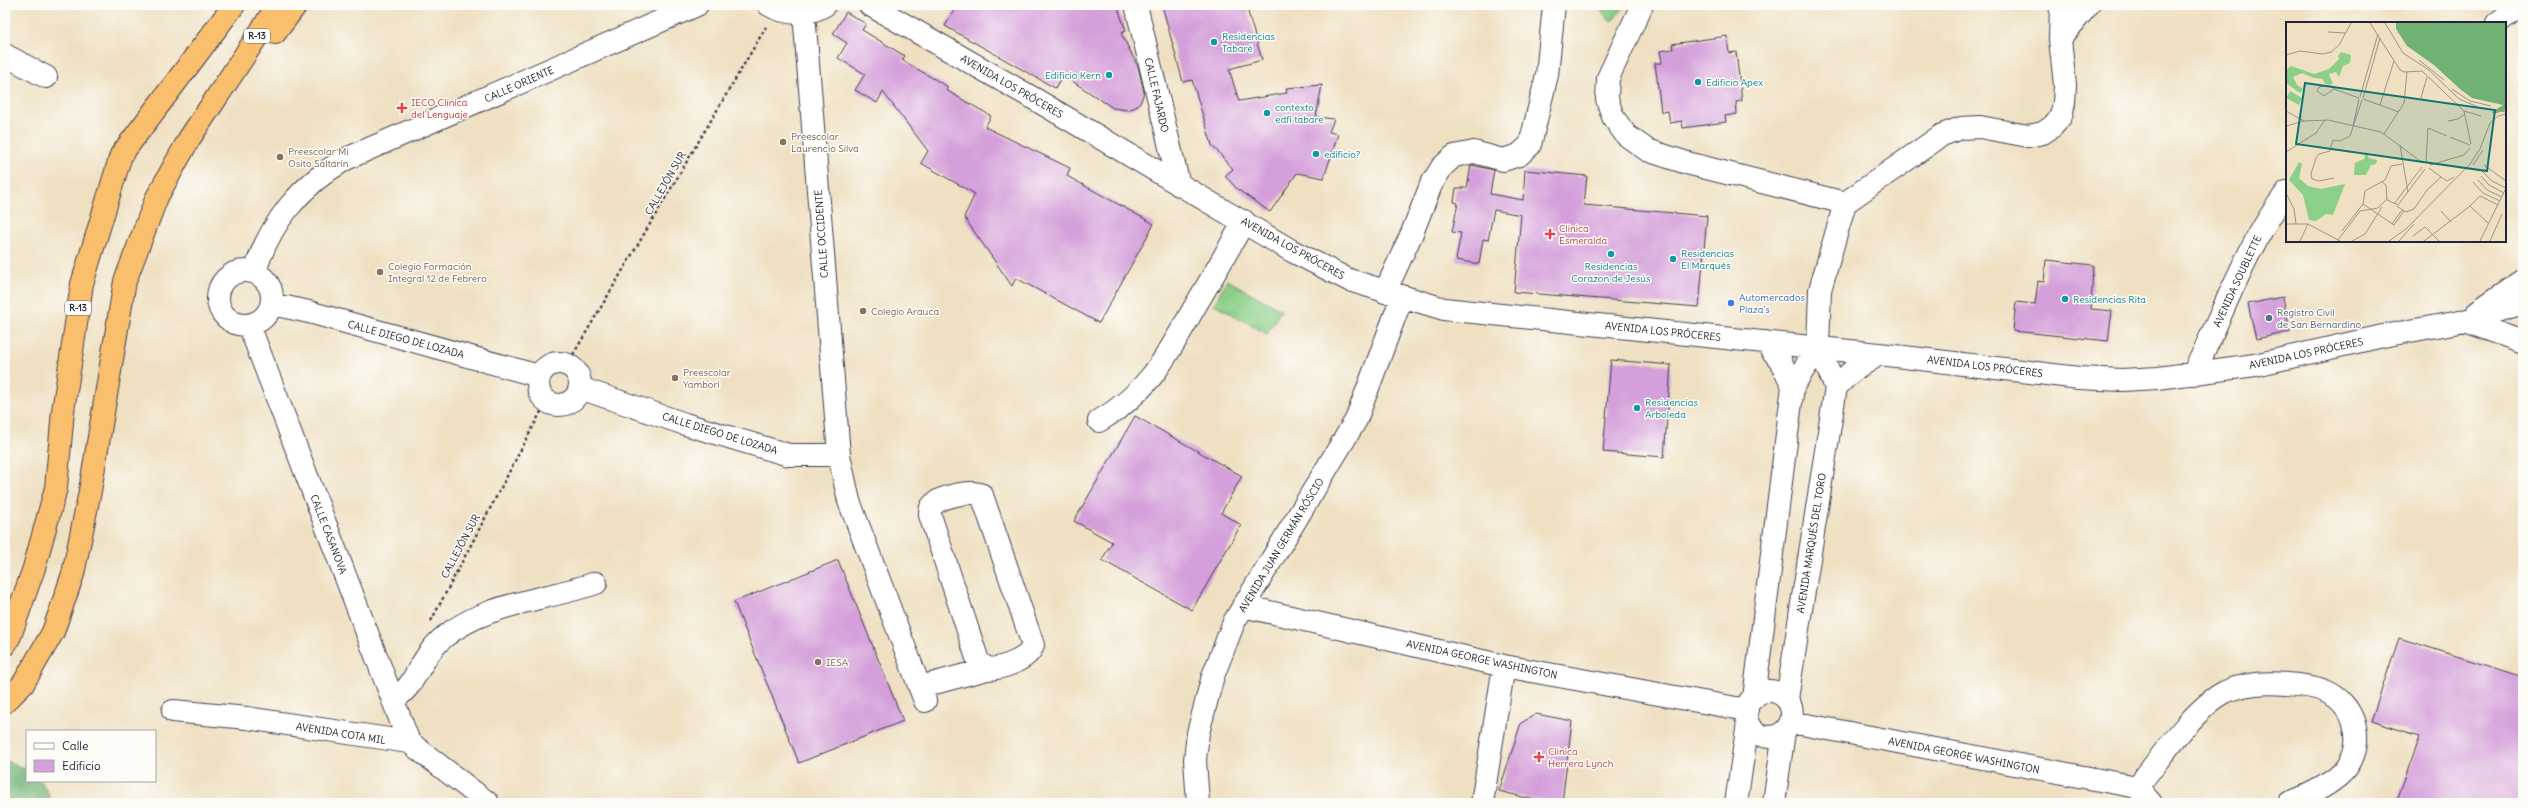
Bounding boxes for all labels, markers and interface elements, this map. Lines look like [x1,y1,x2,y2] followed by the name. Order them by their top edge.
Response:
[2286,22,2506,242] inset map
[244,29,270,43] road number: R-13
[1222,30,1275,55] place label: Residencias Tabaré
[1209,37,1219,47] marker: Residencias Tabaré
[958,52,1066,121] street label: AVENIDA LOS PRÓCERES
[1142,56,1171,134] street label: CALLE FAJARDO
[483,63,556,106] street label: CALLE ORIENTE
[1045,69,1101,82] place label: Edificio Kern
[1104,70,1114,80] marker: Edificio Kern
[1706,76,1763,89] place label: Edificio Apex
[1693,77,1703,87] marker: Edificio Apex
[411,96,468,121] place label: IECO Clínica del Lenguaje
[1275,101,1324,126] place label: contexto edfi tabare
[396,102,408,114] marker: IECO Clínica del Lenguaje
[1262,108,1272,118] marker: contexto edfi tabare
[791,130,859,155] place label: Preescolar Laurencio Silva
[778,137,788,147] marker: Preescolar Laurencio Silva
[288,145,349,170] place label: Preescolar Mi Osito Saltarín
[1324,148,1361,161] place label: edificio?
[642,149,689,217] street label: CALLEJÓN SUR
[1311,149,1321,159] marker: edificio?
[275,152,285,162] marker: Preescolar Mi Osito Saltarín
[812,189,831,278] street label: CALLE OCCIDENTE
[1239,215,1347,283] street label: AVENIDA LOS PRÓCERES
[1559,222,1607,247] place label: Clínica Esmeralda
[1544,228,1556,240] marker: Clínica Esmeralda
[2210,233,2264,329] street label: AVENIDA SOUBLETTE
[1681,247,1734,272] place label: Residencias El Marqués
[1606,249,1616,259] marker: Residencias Corazon de Jesús
[1668,254,1678,264] marker: Residencias El Marqués
[388,260,487,285] place label: Colegio Formación Integral 12 de Febrero
[1571,260,1651,285] place label: Residencias Corazon de Jesús
[375,267,385,277] marker: Colegio Formación Integral 12 de Febrero
[1739,291,1806,316] place label: Automercados Plaza's
[2073,293,2146,306] place label: Residencias Rita
[2060,294,2070,304] marker: Residencias Rita
[1726,298,1736,308] marker: Automercados Plaza's
[65,301,91,315] road number: R-13
[871,305,939,318] place label: Colegio Arauca
[858,306,868,316] marker: Colegio Arauca
[2277,306,2361,331] place label: Registro Civil de San Bernardino
[2264,313,2274,323] marker: Registro Civil de San Bernardino
[346,318,466,361] street label: CALLE DIEGO DE LOZADA
[1604,319,1722,344] street label: AVENIDA LOS PRÓCERES
[2248,335,2365,372] street label: AVENIDA LOS PRÓCERES
[1926,353,2044,380] street label: AVENIDA LOS PRÓCERES
[683,366,731,391] place label: Preescolar Yambori
[670,373,680,383] marker: Preescolar Yambori
[1645,396,1698,421] place label: Residencias Arboleda
[1632,403,1642,413] marker: Residencias Arboleda
[661,410,780,457] street label: CALLE DIEGO DE LOZADA
[1794,472,1829,614] street label: AVENIDA MARQUÉS DEL TORO
[1236,475,1327,615] street label: AVENIDA JUAN GERMÁN RÓSCIO
[307,493,350,576] street label: CALLE CASANOVA
[438,511,483,581] street label: CALLEJÓN SUR
[1405,637,1559,682] street label: AVENIDA GEORGE WASHINGTON
[826,656,849,669] place label: IESA
[813,657,823,667] marker: IESA
[295,720,387,747] street label: AVENIDA COTA MIL
[26,730,156,782] legend
[1887,734,2041,777] street label: AVENIDA GEORGE WASHINGTON
[62,738,89,753] text: Calle
[1548,745,1614,770] place label: Clínica Herrera Lynch
[1533,751,1545,763] marker: Clínica Herrera Lynch
[62,758,101,773] text: Edificio

